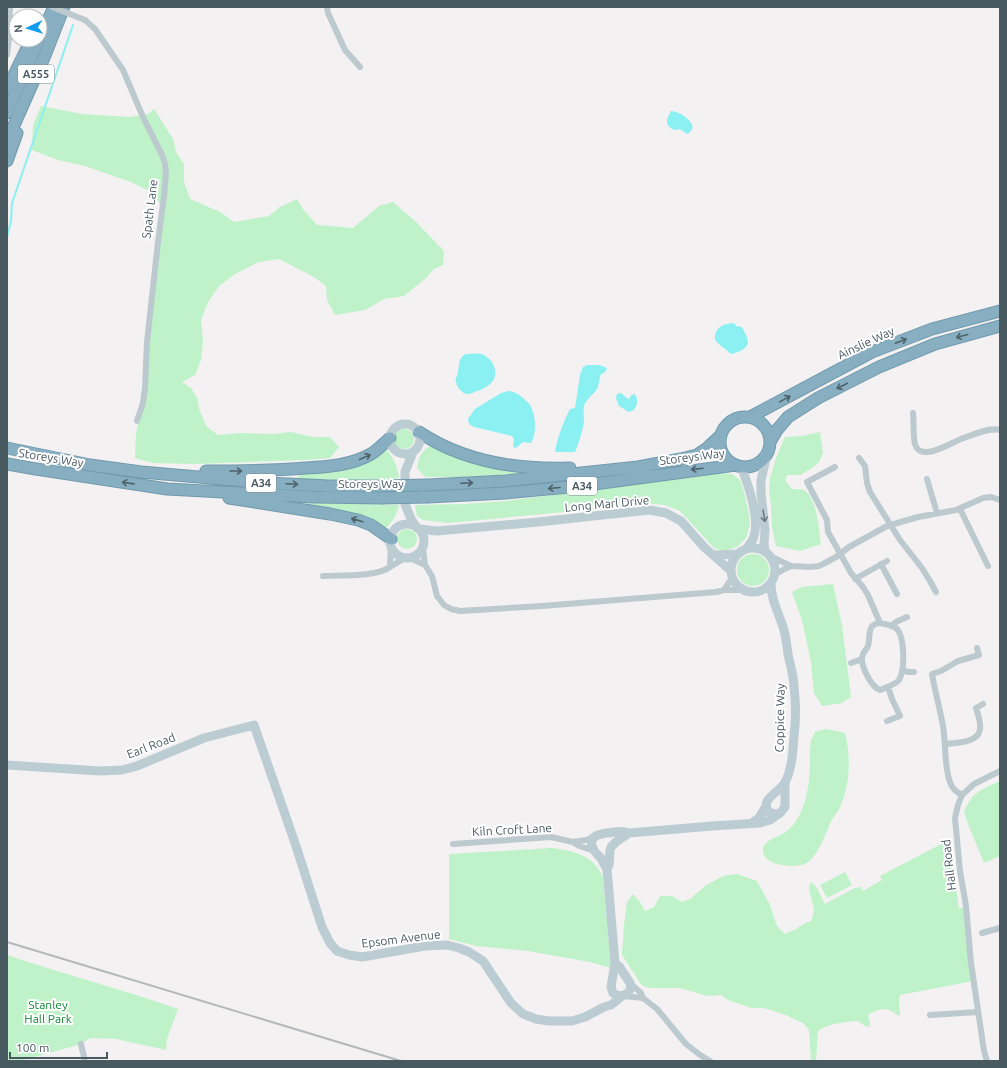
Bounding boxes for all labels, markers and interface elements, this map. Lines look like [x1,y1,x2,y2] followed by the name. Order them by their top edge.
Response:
[8,8,48,48] north arrow
[12,24,24,33] text: N
[18,65,54,83] road number: A555
[139,179,160,239] street label: Spath Lane
[835,324,896,361] street label: Ainslie Way
[956,333,969,340] one-way arrow
[895,337,907,345] one-way arrow
[837,383,849,390] one-way arrow
[779,395,791,402] one-way arrow
[18,446,85,469] street label: Storeys Way
[659,446,726,467] street label: Storeys Way
[358,453,370,460] one-way arrow
[691,466,704,473] one-way arrow
[229,467,242,475] one-way arrow
[246,474,276,492] road number: A34
[338,477,404,490] street label: Storeys Way
[567,477,597,495] road number: A34
[122,479,135,487] one-way arrow
[460,480,473,487] one-way arrow
[285,481,298,488] one-way arrow
[548,485,561,492] one-way arrow
[564,493,650,514] street label: Long Marl Drive
[760,509,768,522] one-way arrow
[351,516,364,523] one-way arrow
[772,683,787,753] street label: Coppice Way
[125,730,177,761] street label: Earl Road
[472,821,552,838] street label: Kiln Croft Lane
[939,839,958,891] street label: Hall Road
[361,927,441,950] street label: Epsom Avenue
[24,998,72,1025] park label: Stanley Hall Park
[10,1034,107,1060] scale bar
[16,1041,49,1054] text: 100 m

